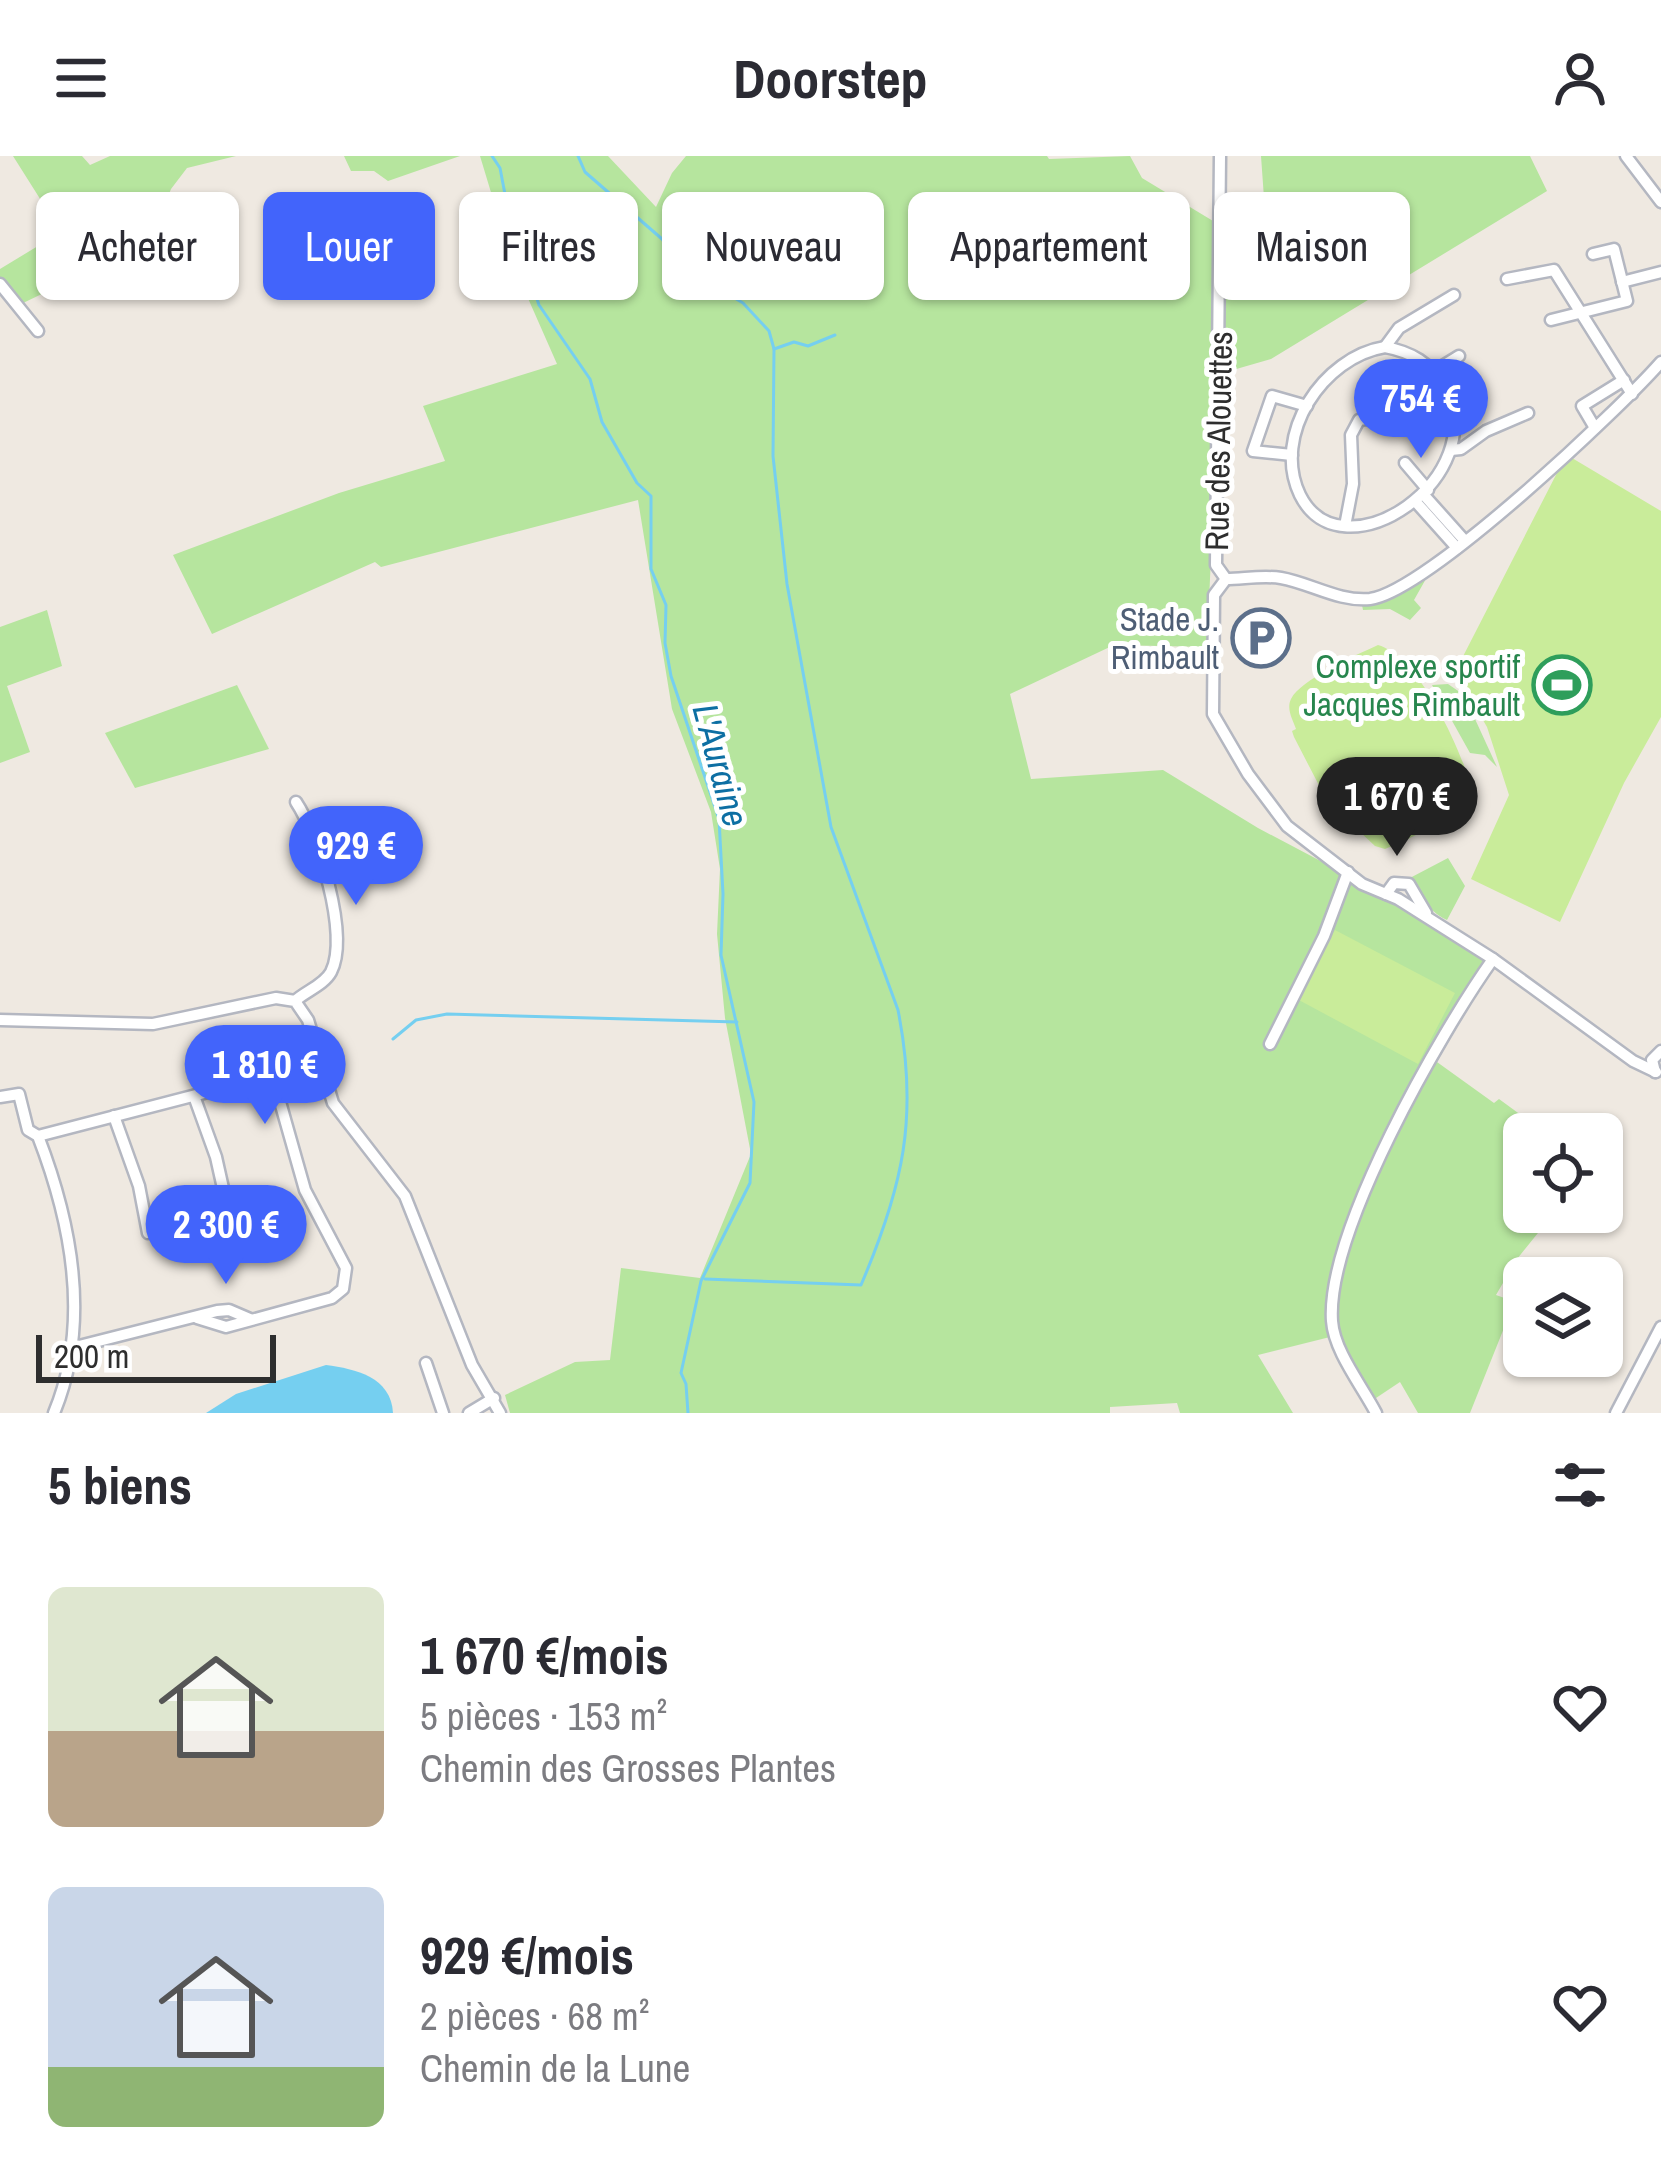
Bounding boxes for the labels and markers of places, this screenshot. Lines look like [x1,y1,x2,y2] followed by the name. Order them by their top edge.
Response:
[1337,359,1505,461] pin: 754 €
[1111,597,1219,679] place label: Stade J. Rimbault
[1230,607,1292,669] parking icon: Stade J. Rimbault
[1303,644,1520,726] place label: Complexe sportif Jacques Rimbault
[1531,654,1593,716] sports icon: Complexe sportif Jacques Rimbault
[1286,757,1508,859] pin: 1 670 €
[272,806,440,908] pin: 929 €
[154,1025,376,1127] pin: 1 810 €
[115,1185,337,1287] pin: 2 300 €

